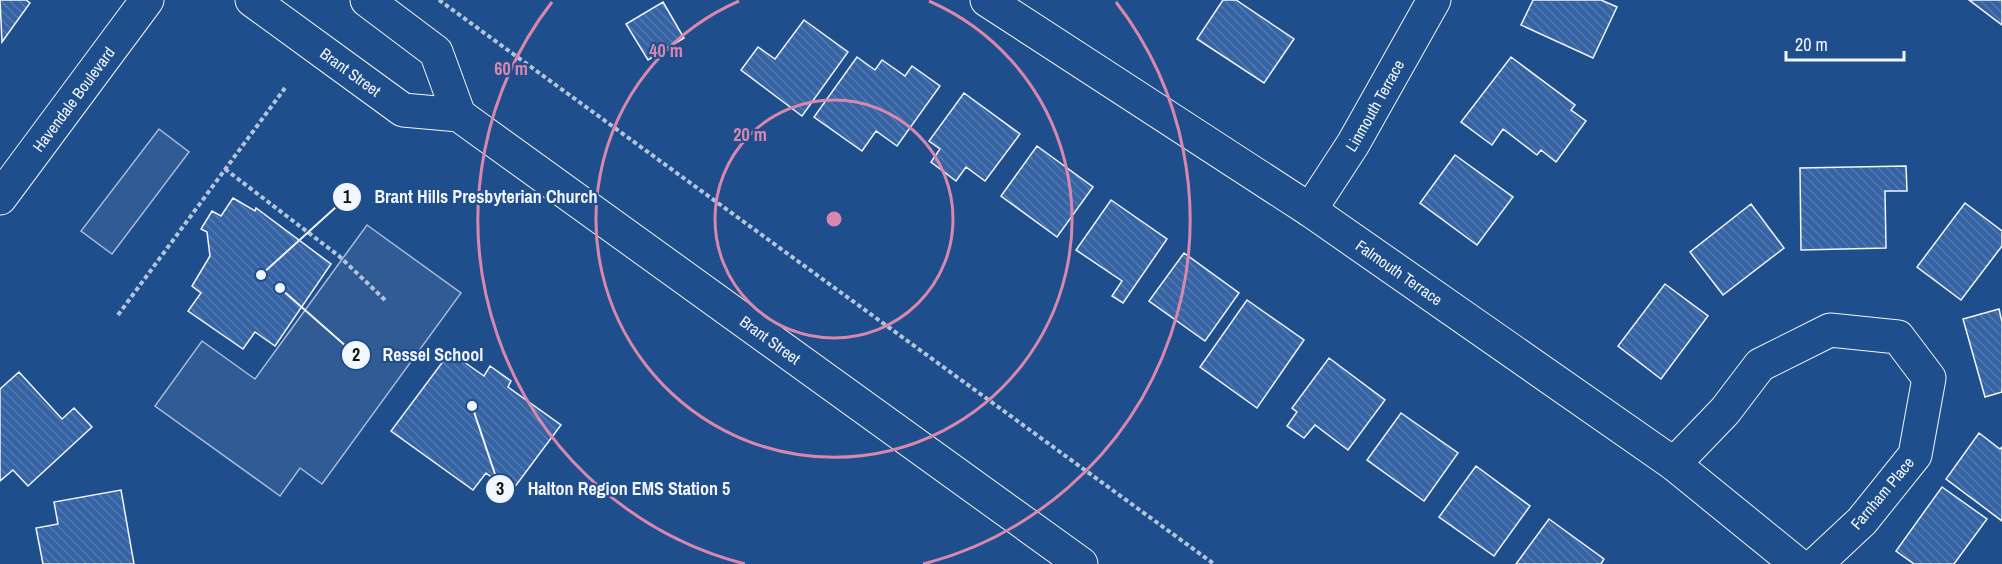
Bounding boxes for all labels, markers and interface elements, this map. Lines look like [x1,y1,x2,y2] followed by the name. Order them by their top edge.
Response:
[1786,24,1904,62] scale bar
[1795,32,1828,57] text: 20 m
[649,38,683,63] text: 40 m
[27,42,120,156] street label: Havendale Boulevard
[316,42,386,102] street label: Brant Street
[494,56,528,81] text: 60 m
[1340,56,1409,156] street label: Linmouth Terrace
[733,122,767,147] text: 20 m
[332,179,609,215] callout: Brant Hills Presbyterian Church
[343,184,352,209] text: 1
[374,184,598,209] text: Brant Hills Presbyterian Church
[824,209,844,229] centre of rings
[1351,234,1447,310] street label: Falmouth Terrace
[735,310,805,369] street label: Brant Street
[341,337,495,373] callout: Ressel School
[352,342,360,367] text: 2
[383,342,483,367] text: Ressel School
[1845,452,1919,534] street label: Farnham Place
[485,471,742,507] callout: Halton Region EMS Station 5
[496,476,504,501] text: 3
[528,476,730,501] text: Halton Region EMS Station 5

